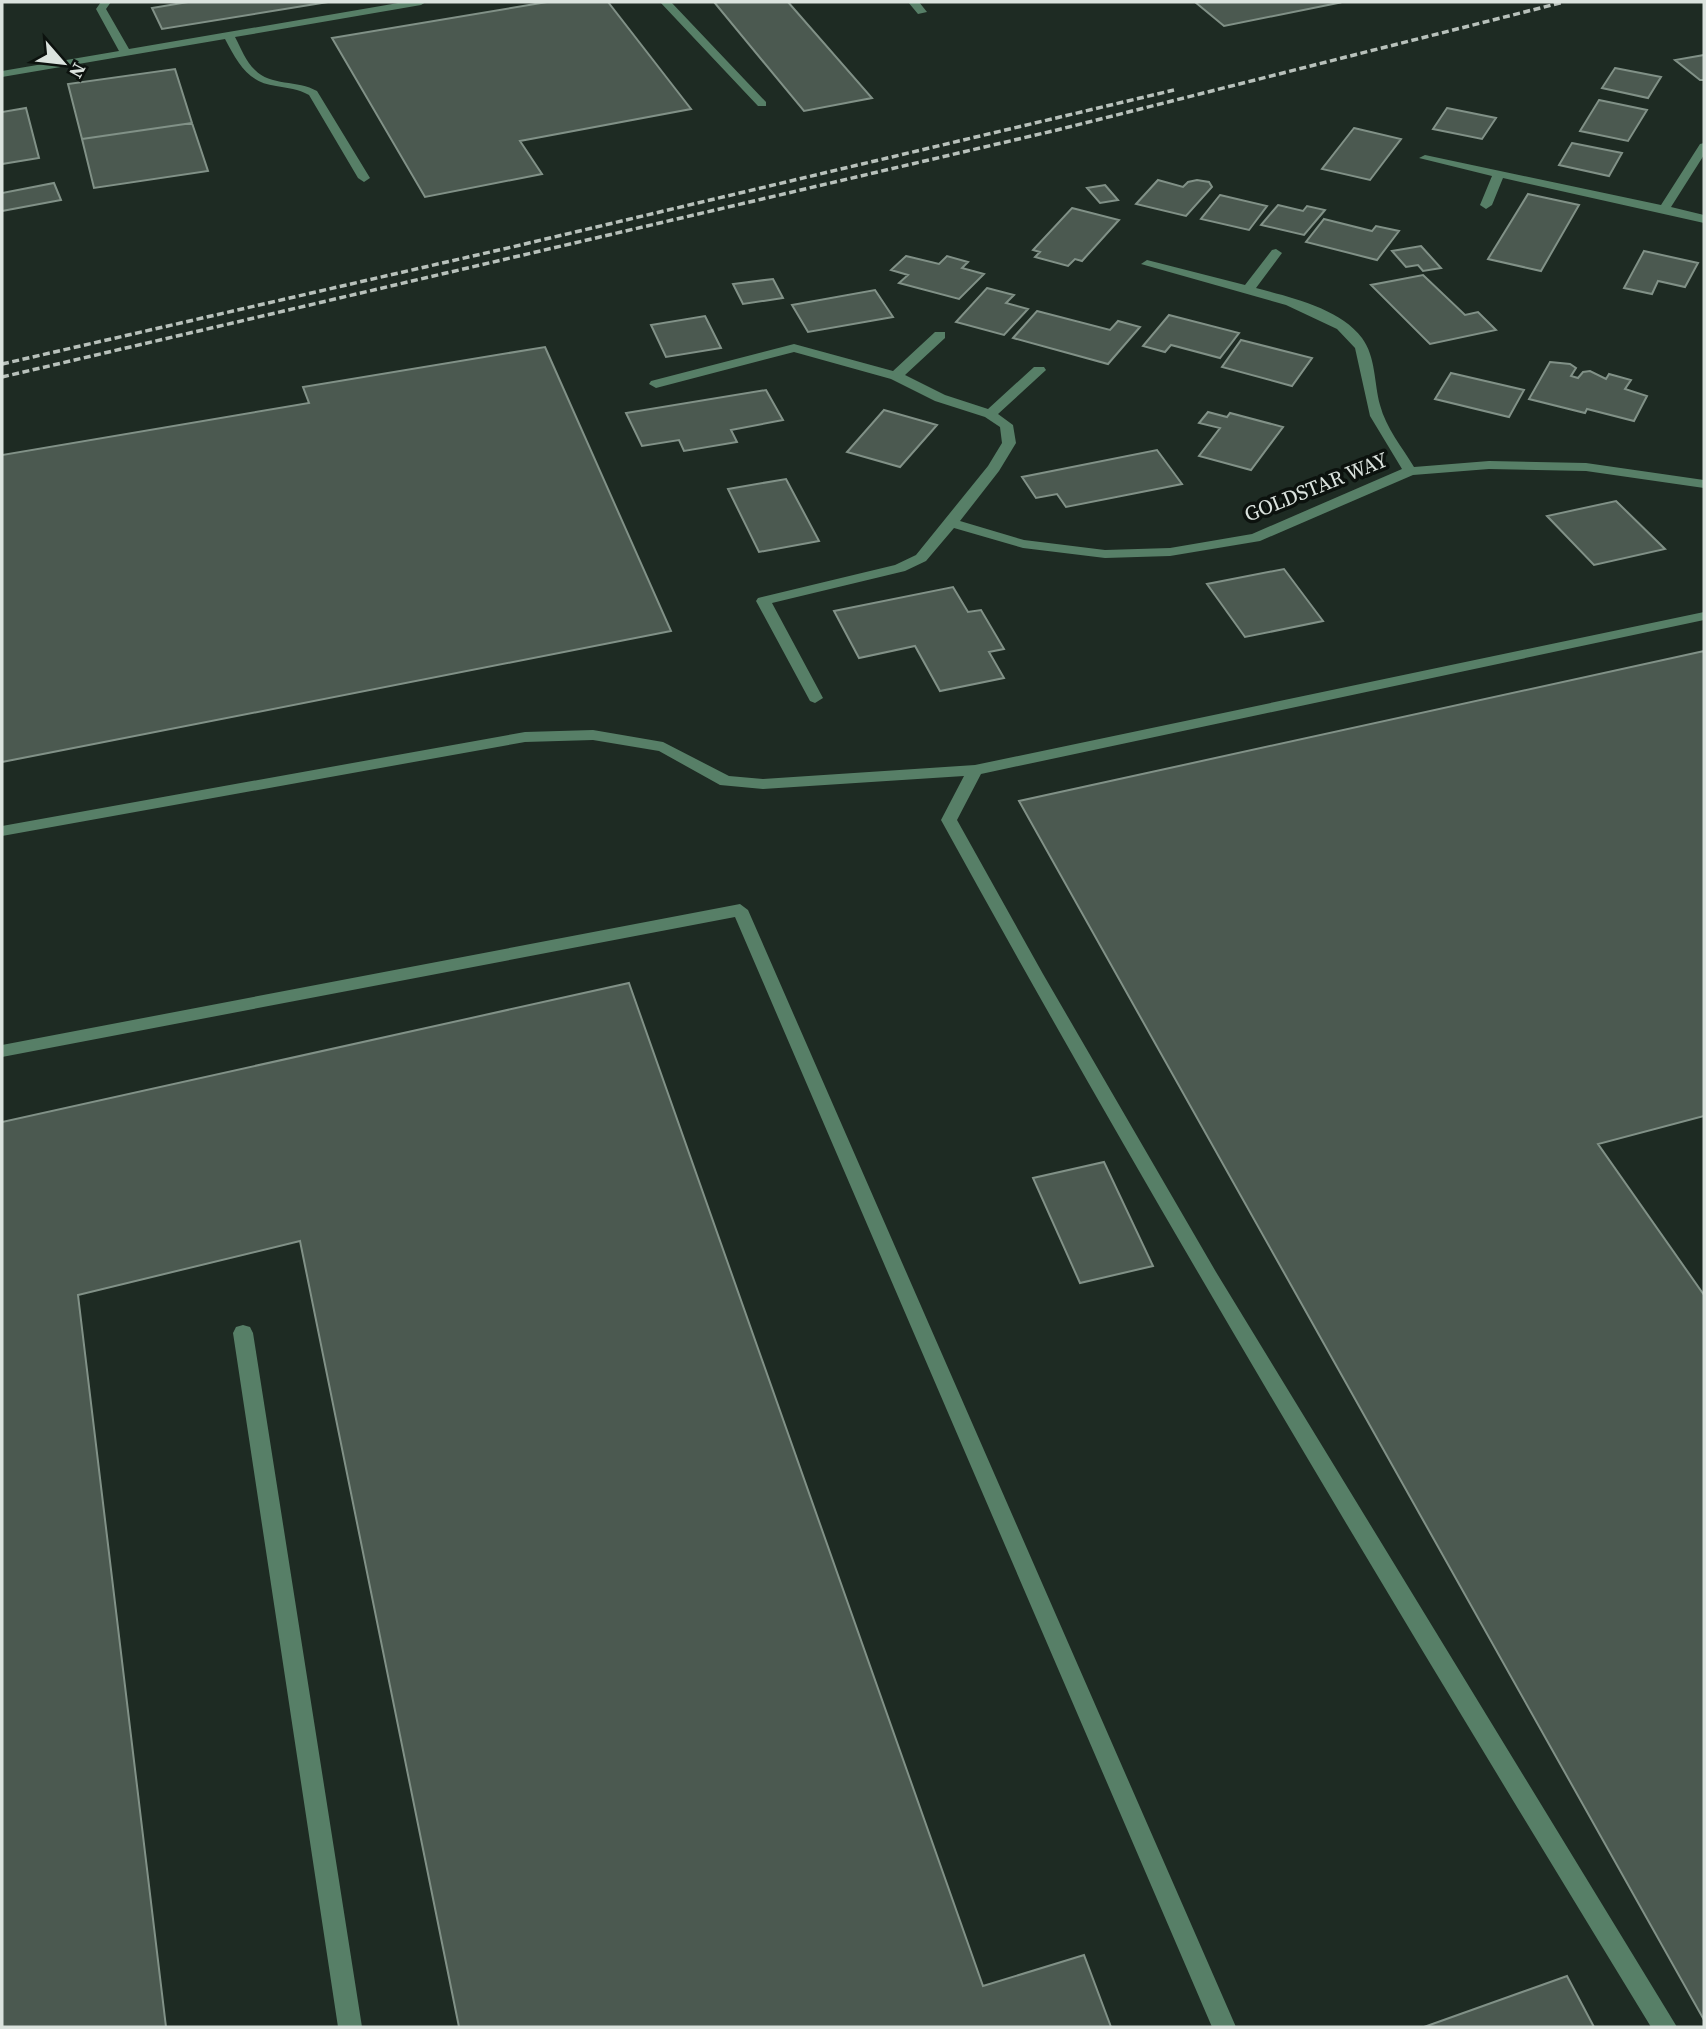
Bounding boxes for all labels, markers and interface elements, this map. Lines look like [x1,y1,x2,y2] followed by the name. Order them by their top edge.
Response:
[28,28,98,98] north arrow
[63,59,93,83] text: N
[1240,444,1393,529] street label: GOLDSTAR WAY

